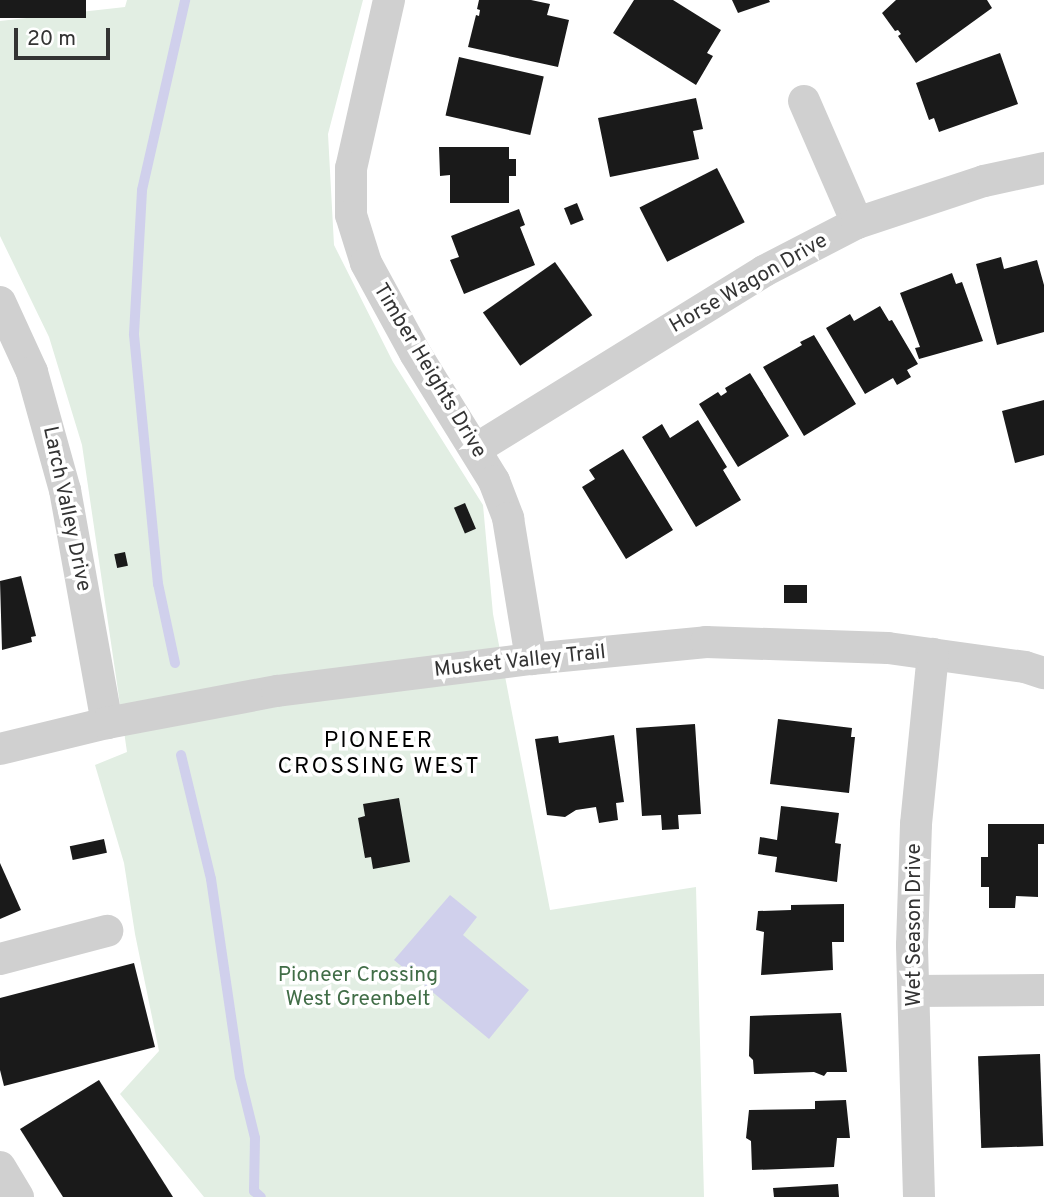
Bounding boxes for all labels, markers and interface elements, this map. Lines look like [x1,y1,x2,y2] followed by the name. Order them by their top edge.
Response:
[18,14,114,58] scale bar
[27,26,76,53] text: 20 m
[665,228,833,340] street label: Horse Wagon Drive
[367,279,491,463] street label: Timber Heights Drive
[36,424,96,594] street label: Larch Valley Drive
[432,640,608,684] street label: Musket Valley Trail
[279,728,479,782] district label: PIONEER CROSSING WEST
[902,843,928,1007] street label: Wet Season Drive
[278,963,438,1013] park label: Pioneer Crossing West Greenbelt

